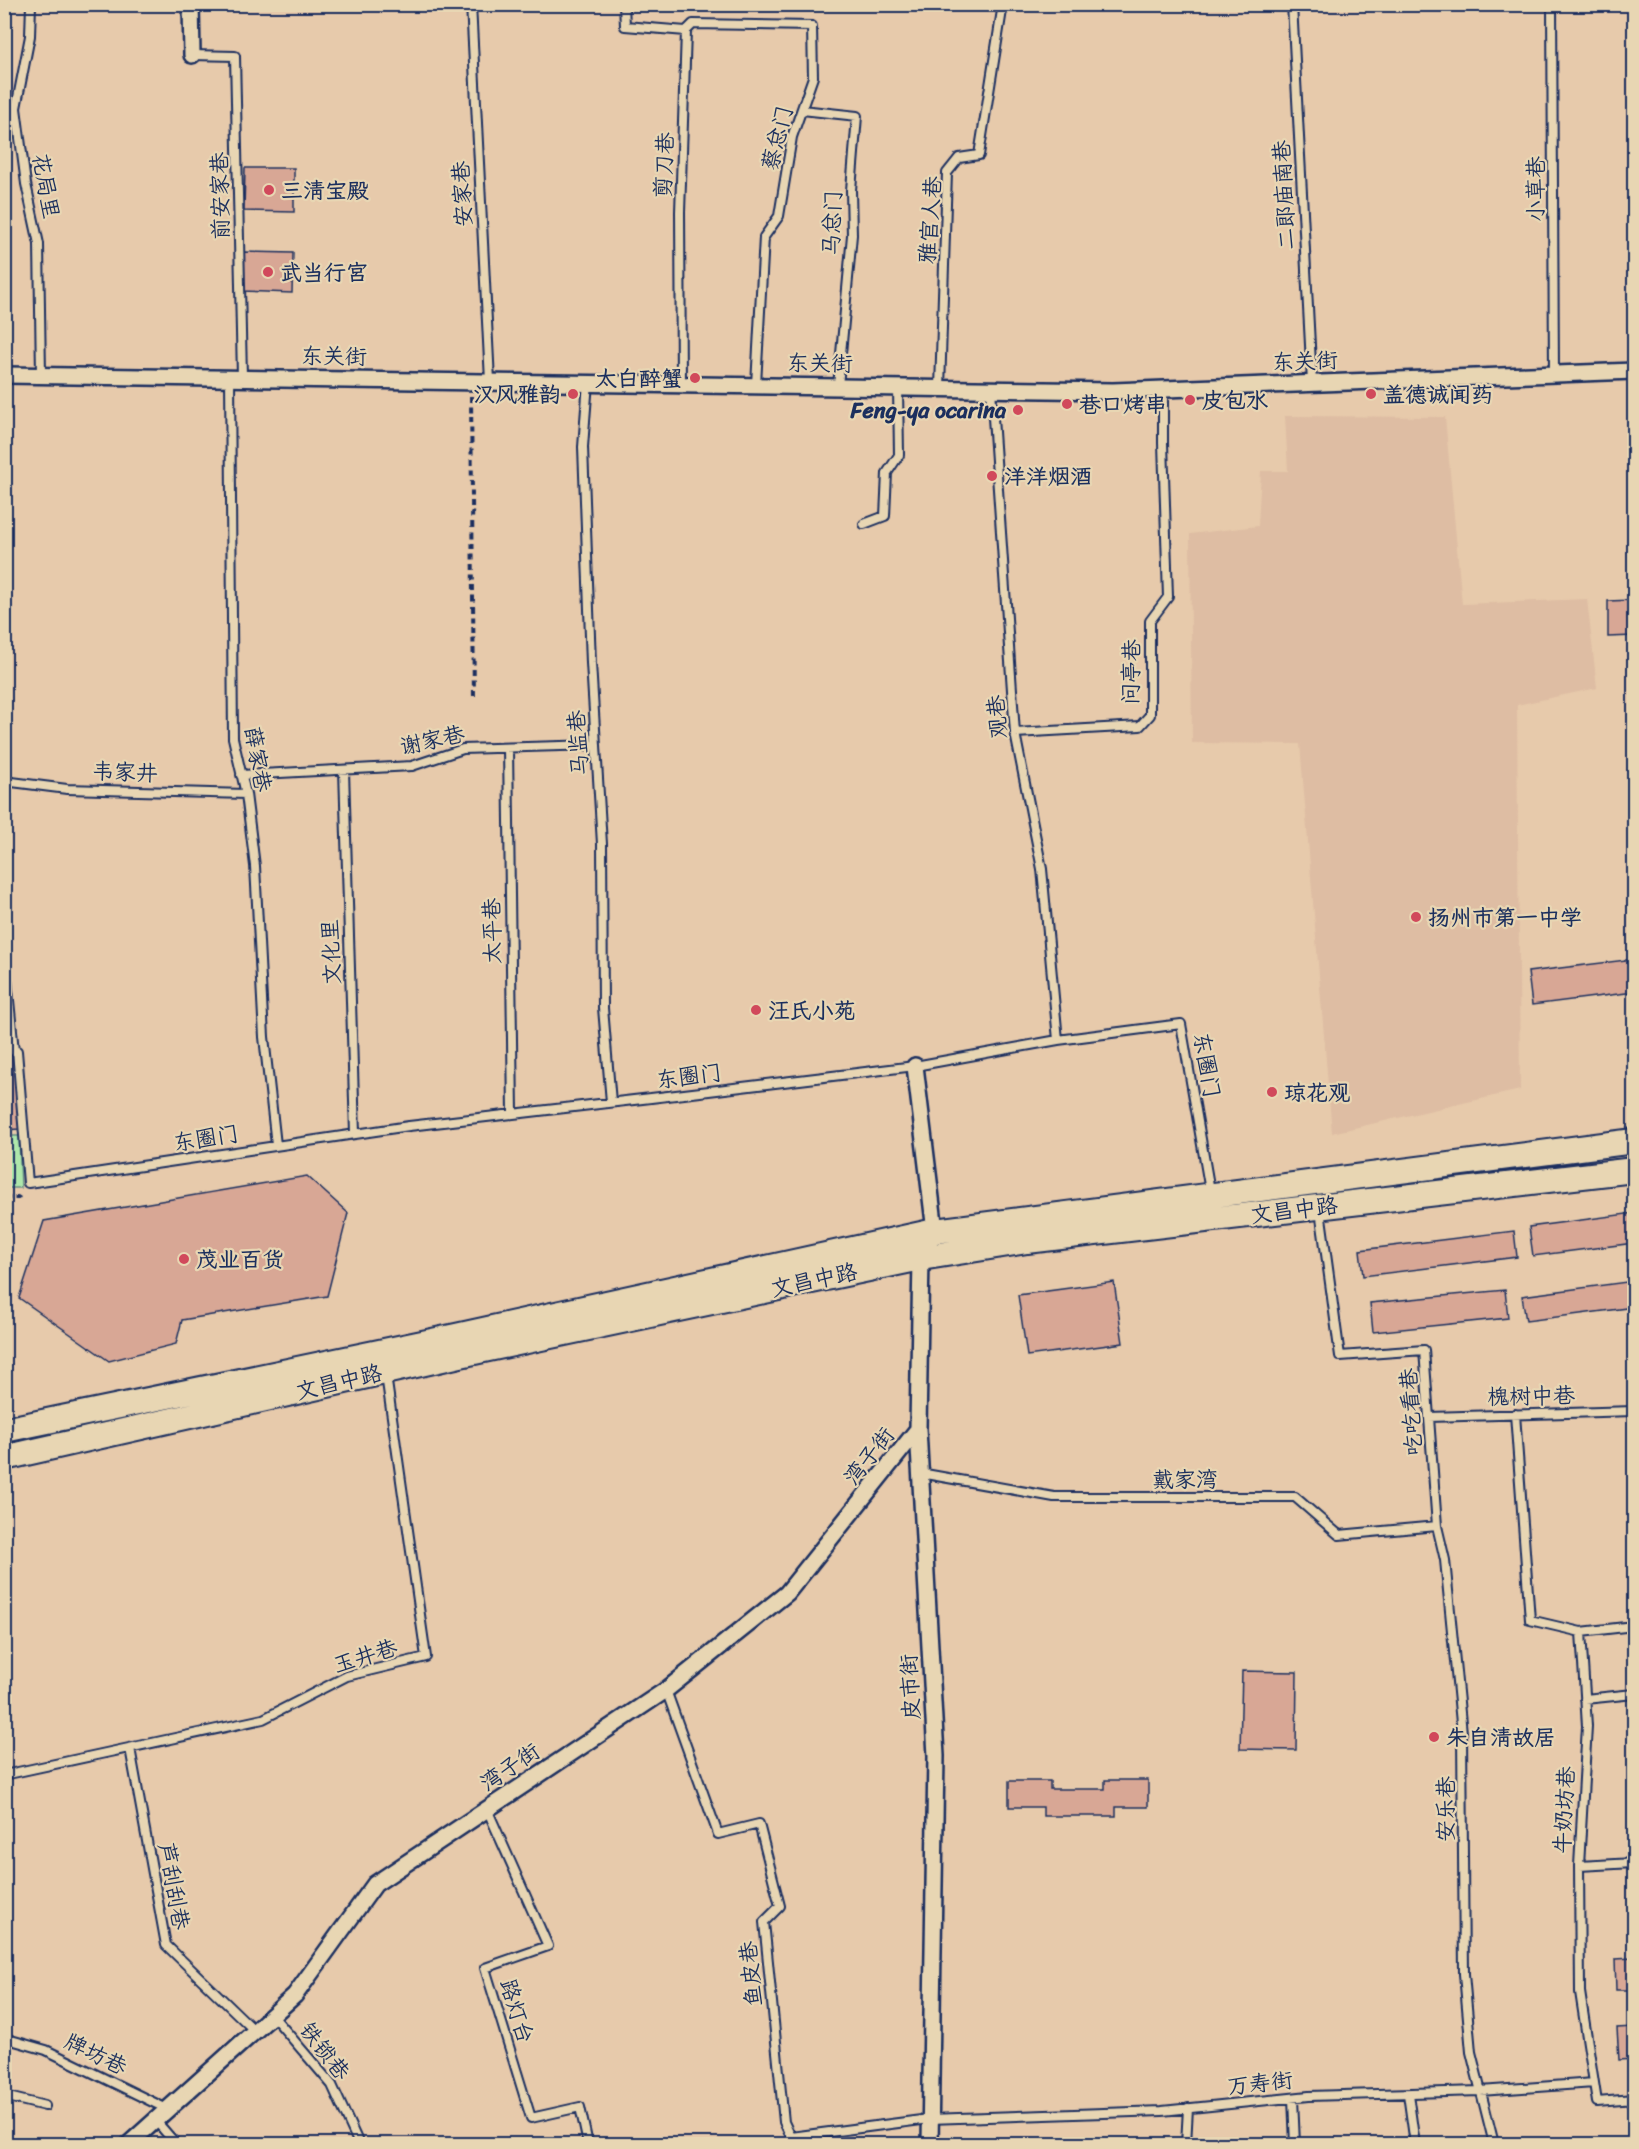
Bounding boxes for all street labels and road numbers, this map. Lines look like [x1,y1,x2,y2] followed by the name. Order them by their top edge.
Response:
[750,101,804,175] street label: 蔡总门
[643,131,685,199] street label: 剪刀巷
[1262,139,1306,251] street label: 二郎庙南巷
[21,150,71,222] street label: 花局里
[200,152,240,240] street label: 前安家巷
[1516,156,1555,222] street label: 小草巷
[441,160,483,228] street label: 安家巷
[907,175,953,265] street label: 雅官人巷
[811,189,853,257] street label: 马总门
[301,336,367,376] street label: 东关街
[1271,340,1339,382] street label: 东关街
[787,343,853,383] street label: 东关街
[1111,639,1151,705] street label: 问亭巷
[976,693,1018,741] street label: 观巷
[556,709,600,777] street label: 马监巷
[396,714,468,766] street label: 谢家巷
[233,723,283,795] street label: 薛家巷
[91,751,159,793] street label: 韦家井
[472,898,512,964] street label: 太平巷
[310,918,352,986] street label: 文化里
[1182,1029,1232,1101] street label: 东圈门
[654,1053,724,1099] street label: 东圈门
[170,1114,242,1162] street label: 东圈门
[1248,1185,1340,1235] street label: 文昌中路
[767,1252,861,1308] street label: 文昌中路
[292,1353,386,1411] street label: 文昌中路
[1388,1367,1434,1457] street label: 吃吃看巷
[1487,1376,1575,1416] street label: 槐树中巷
[833,1418,905,1494] street label: 湾子街
[1152,1460,1218,1499] street label: 戴家湾
[328,1628,402,1684] street label: 玉井巷
[889,1653,931,1721] street label: 皮市街
[472,1732,548,1802] street label: 湾子街
[1542,1765,1586,1855] street label: 牛奶坊巷
[1426,1776,1465,1842] street label: 安乐巷
[147,1839,201,1933] street label: 芦刮刮巷
[728,1939,774,2009] street label: 鱼皮巷
[489,1974,545,2048] street label: 路灯台
[289,2013,361,2089] street label: 铁锁巷
[58,2022,134,2086] street label: 牌坊巷
[1225,2060,1295,2106] street label: 万寿街

